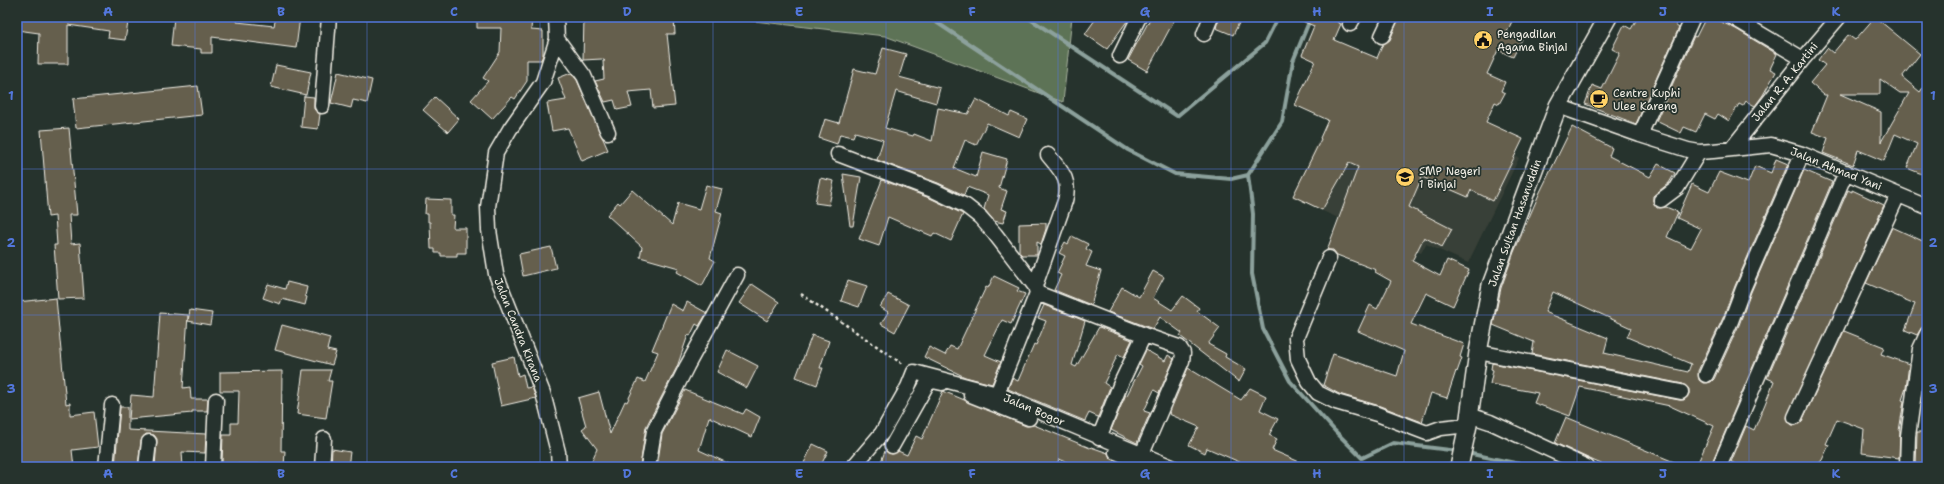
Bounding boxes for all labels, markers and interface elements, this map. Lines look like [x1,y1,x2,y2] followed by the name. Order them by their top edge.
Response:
[103,3,113,20] text: A
[277,3,285,20] text: B
[450,3,458,20] text: C
[622,3,632,20] text: D
[795,3,804,20] text: E
[968,3,976,20] text: F
[1140,3,1151,20] text: G
[1312,3,1322,20] text: H
[1486,3,1494,20] text: I
[1659,3,1667,20] text: J
[1832,3,1841,20] text: K
[1497,27,1568,55] place label: Pengadilan Agama Binjai
[1472,29,1494,51] public building icon: Pengadilan Agama Binjai
[1748,39,1822,125] street label: Jalan R. A. Kartini
[1613,86,1680,114] place label: Centre Kuphi Ulee Kareng
[8,87,14,104] text: 1
[1930,87,1936,104] text: 1
[1588,88,1610,110] cafe icon: Centre Kuphi Ulee Kareng
[1788,144,1884,194] street label: Jalan Ahmad Yani
[1485,157,1545,289] street label: Jalan Sultan Hasanuddin
[1419,164,1481,192] place label: SMP Negeri 1 Binjai
[1394,166,1416,188] school or university icon: SMP Negeri 1 Binjai
[6,234,16,251] text: 2
[1928,234,1938,251] text: 2
[490,276,546,384] street label: Jalan Candra Kirana
[6,380,16,397] text: 3
[1928,380,1938,397] text: 3
[1001,390,1067,430] street label: Jalan Bogor
[103,465,113,482] text: A
[277,465,285,482] text: B
[450,465,458,482] text: C
[622,465,632,482] text: D
[795,465,804,482] text: E
[968,465,976,482] text: F
[1140,465,1151,482] text: G
[1312,465,1322,482] text: H
[1486,465,1494,482] text: I
[1659,465,1667,482] text: J
[1832,465,1841,482] text: K

